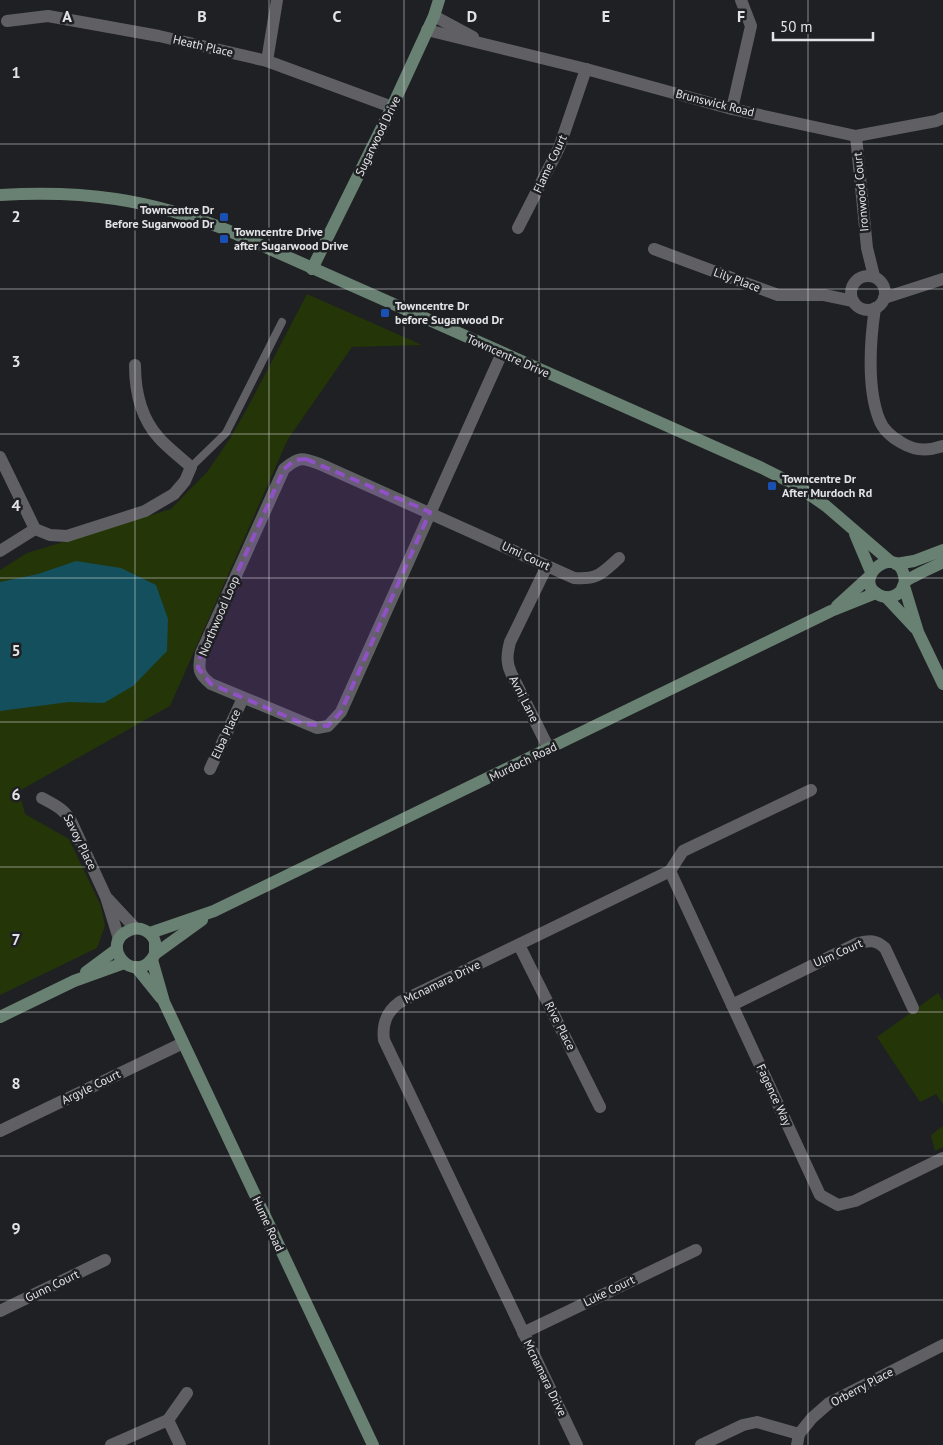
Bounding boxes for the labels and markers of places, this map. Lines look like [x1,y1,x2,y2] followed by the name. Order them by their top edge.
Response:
[105,202,215,231] place label: Towncentre Dr Before Sugarwood Dr
[218,211,230,223] marker: Towncentre Dr Before Sugarwood Dr
[234,224,348,253] place label: Towncentre Drive after Sugarwood Drive
[218,233,230,245] marker: Towncentre Drive after Sugarwood Drive
[395,298,504,327] place label: Towncentre Dr before Sugarwood Dr
[379,307,391,319] marker: Towncentre Dr before Sugarwood Dr
[782,471,872,500] place label: Towncentre Dr After Murdoch Rd
[766,480,778,492] marker: Towncentre Dr After Murdoch Rd

